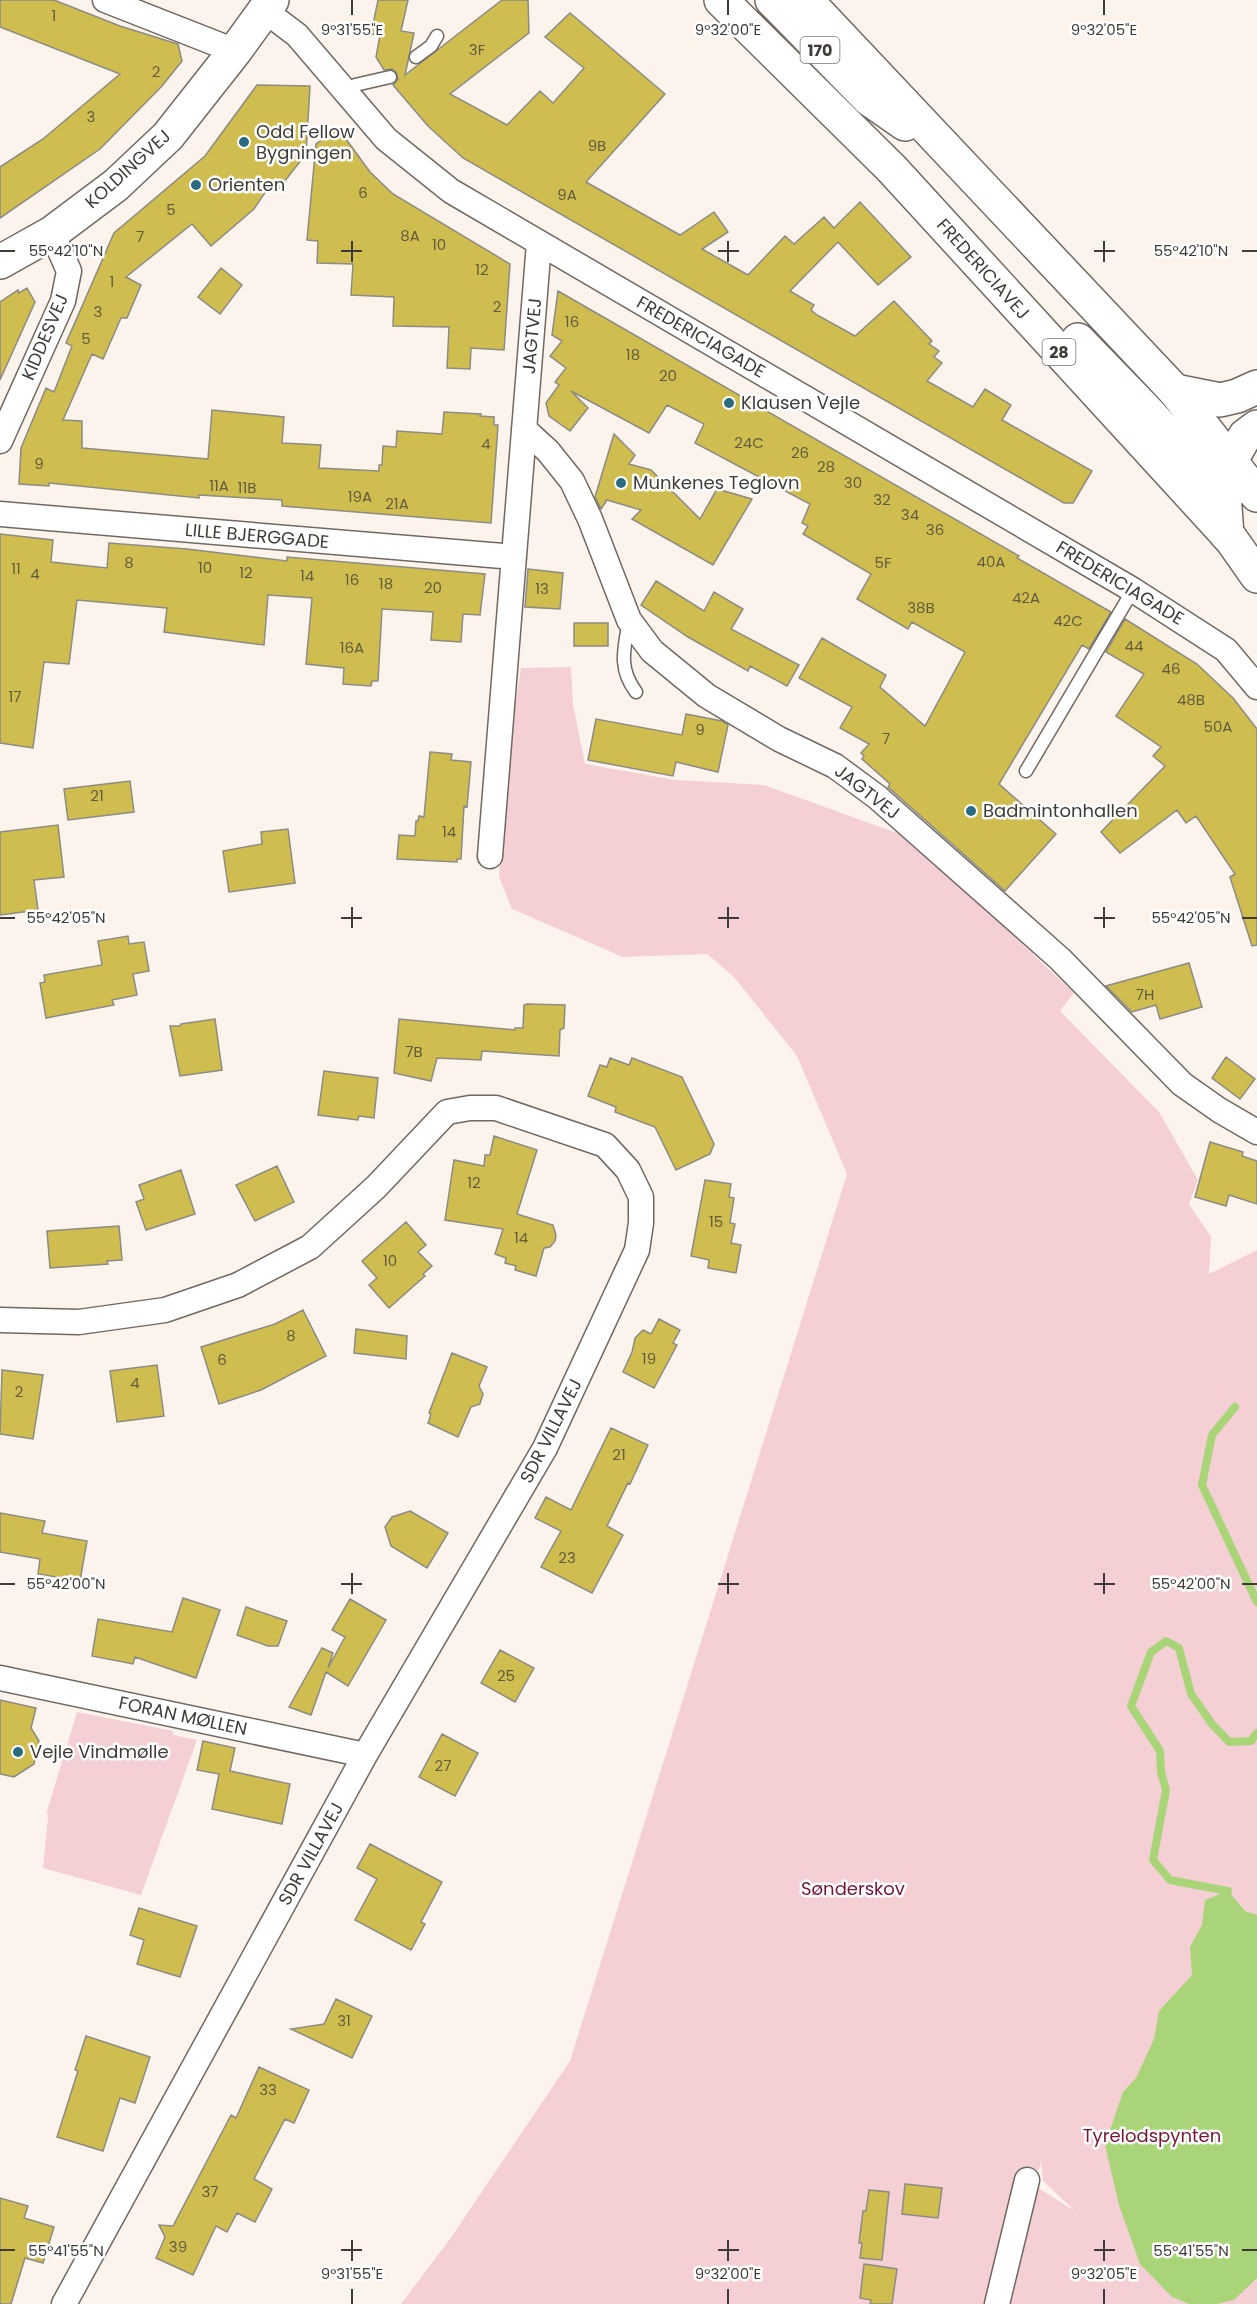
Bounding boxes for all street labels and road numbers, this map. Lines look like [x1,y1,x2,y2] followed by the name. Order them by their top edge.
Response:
[800,37,840,63] road number: 170
[79,123,176,214] street label: KOLDINGVEJ
[931,213,1035,325] street label: FREDERICIAVEJ
[632,289,770,384] street label: FREDERICIAGADE
[15,290,74,384] street label: KIDDESVEJ
[516,297,547,375] street label: JAGTVEJ
[1042,339,1076,365] road number: 28
[184,517,330,554] street label: LILLE BJERGGADE
[1052,534,1189,631] street label: FREDERICIAGADE
[830,758,905,825] street label: JAGTVEJ
[513,1374,588,1487] street label: SDR VILLAVEJ
[117,1690,250,1741] street label: FORAN MØLLEN
[272,1798,349,1910] street label: SDR VILLAVEJ

